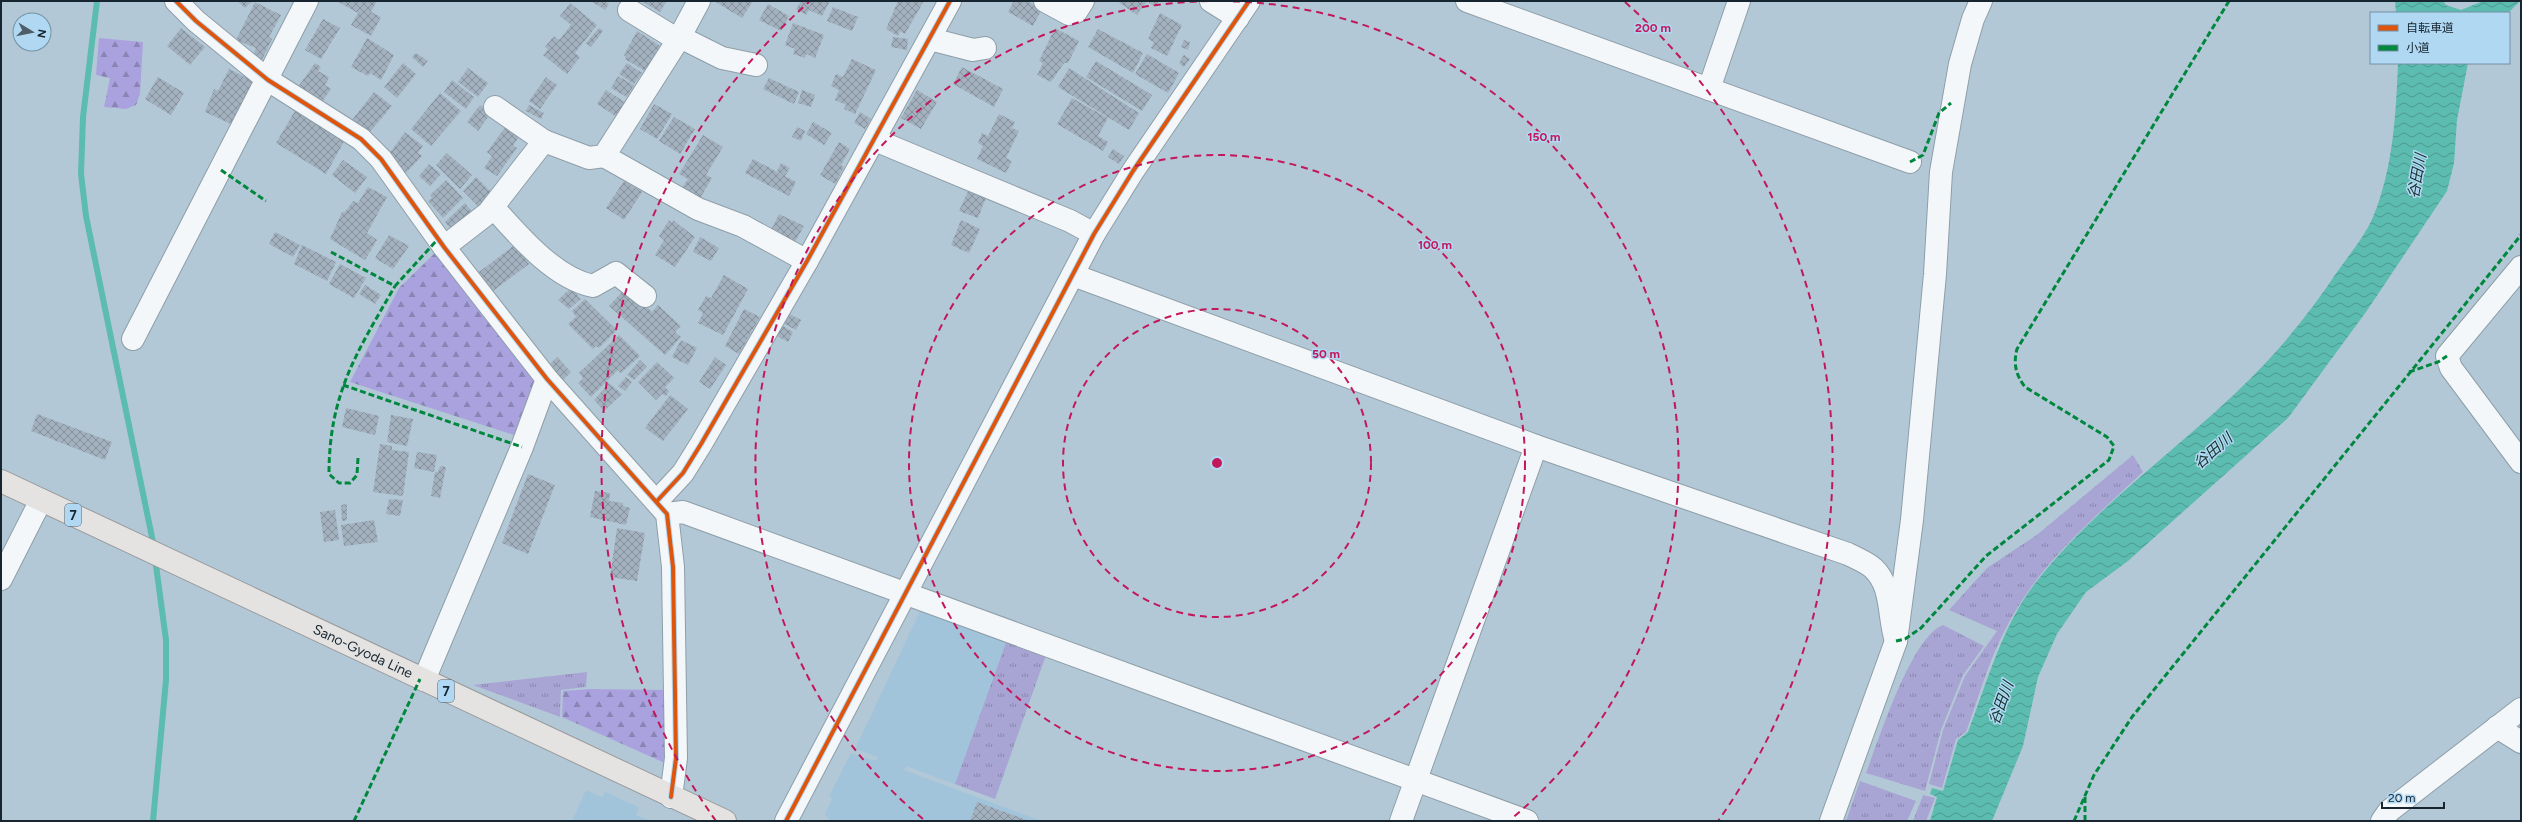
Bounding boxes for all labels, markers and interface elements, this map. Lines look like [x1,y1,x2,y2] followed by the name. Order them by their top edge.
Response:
[12,12,52,52] north arrow
[2370,12,2510,64] legend
[1635,21,1671,35] text: 200 m
[2406,21,2454,35] text: 自転車道
[34,28,48,39] text: N
[2406,41,2430,55] text: 小道
[1527,130,1561,144] text: 150 m
[2404,150,2430,200] water label: 谷田川
[1418,238,1452,252] text: 100 m
[1312,347,1340,361] text: 50 m
[2190,428,2237,473] water label: 谷田川
[1210,456,1224,470] centre of rings
[65,504,81,526] road number: 7
[310,621,416,682] street label: Sano-Gyoda Line
[1985,677,2018,727] water label: 谷田川
[438,680,454,702] road number: 7
[2382,784,2444,810] scale bar
[2388,791,2416,805] text: 20 m

